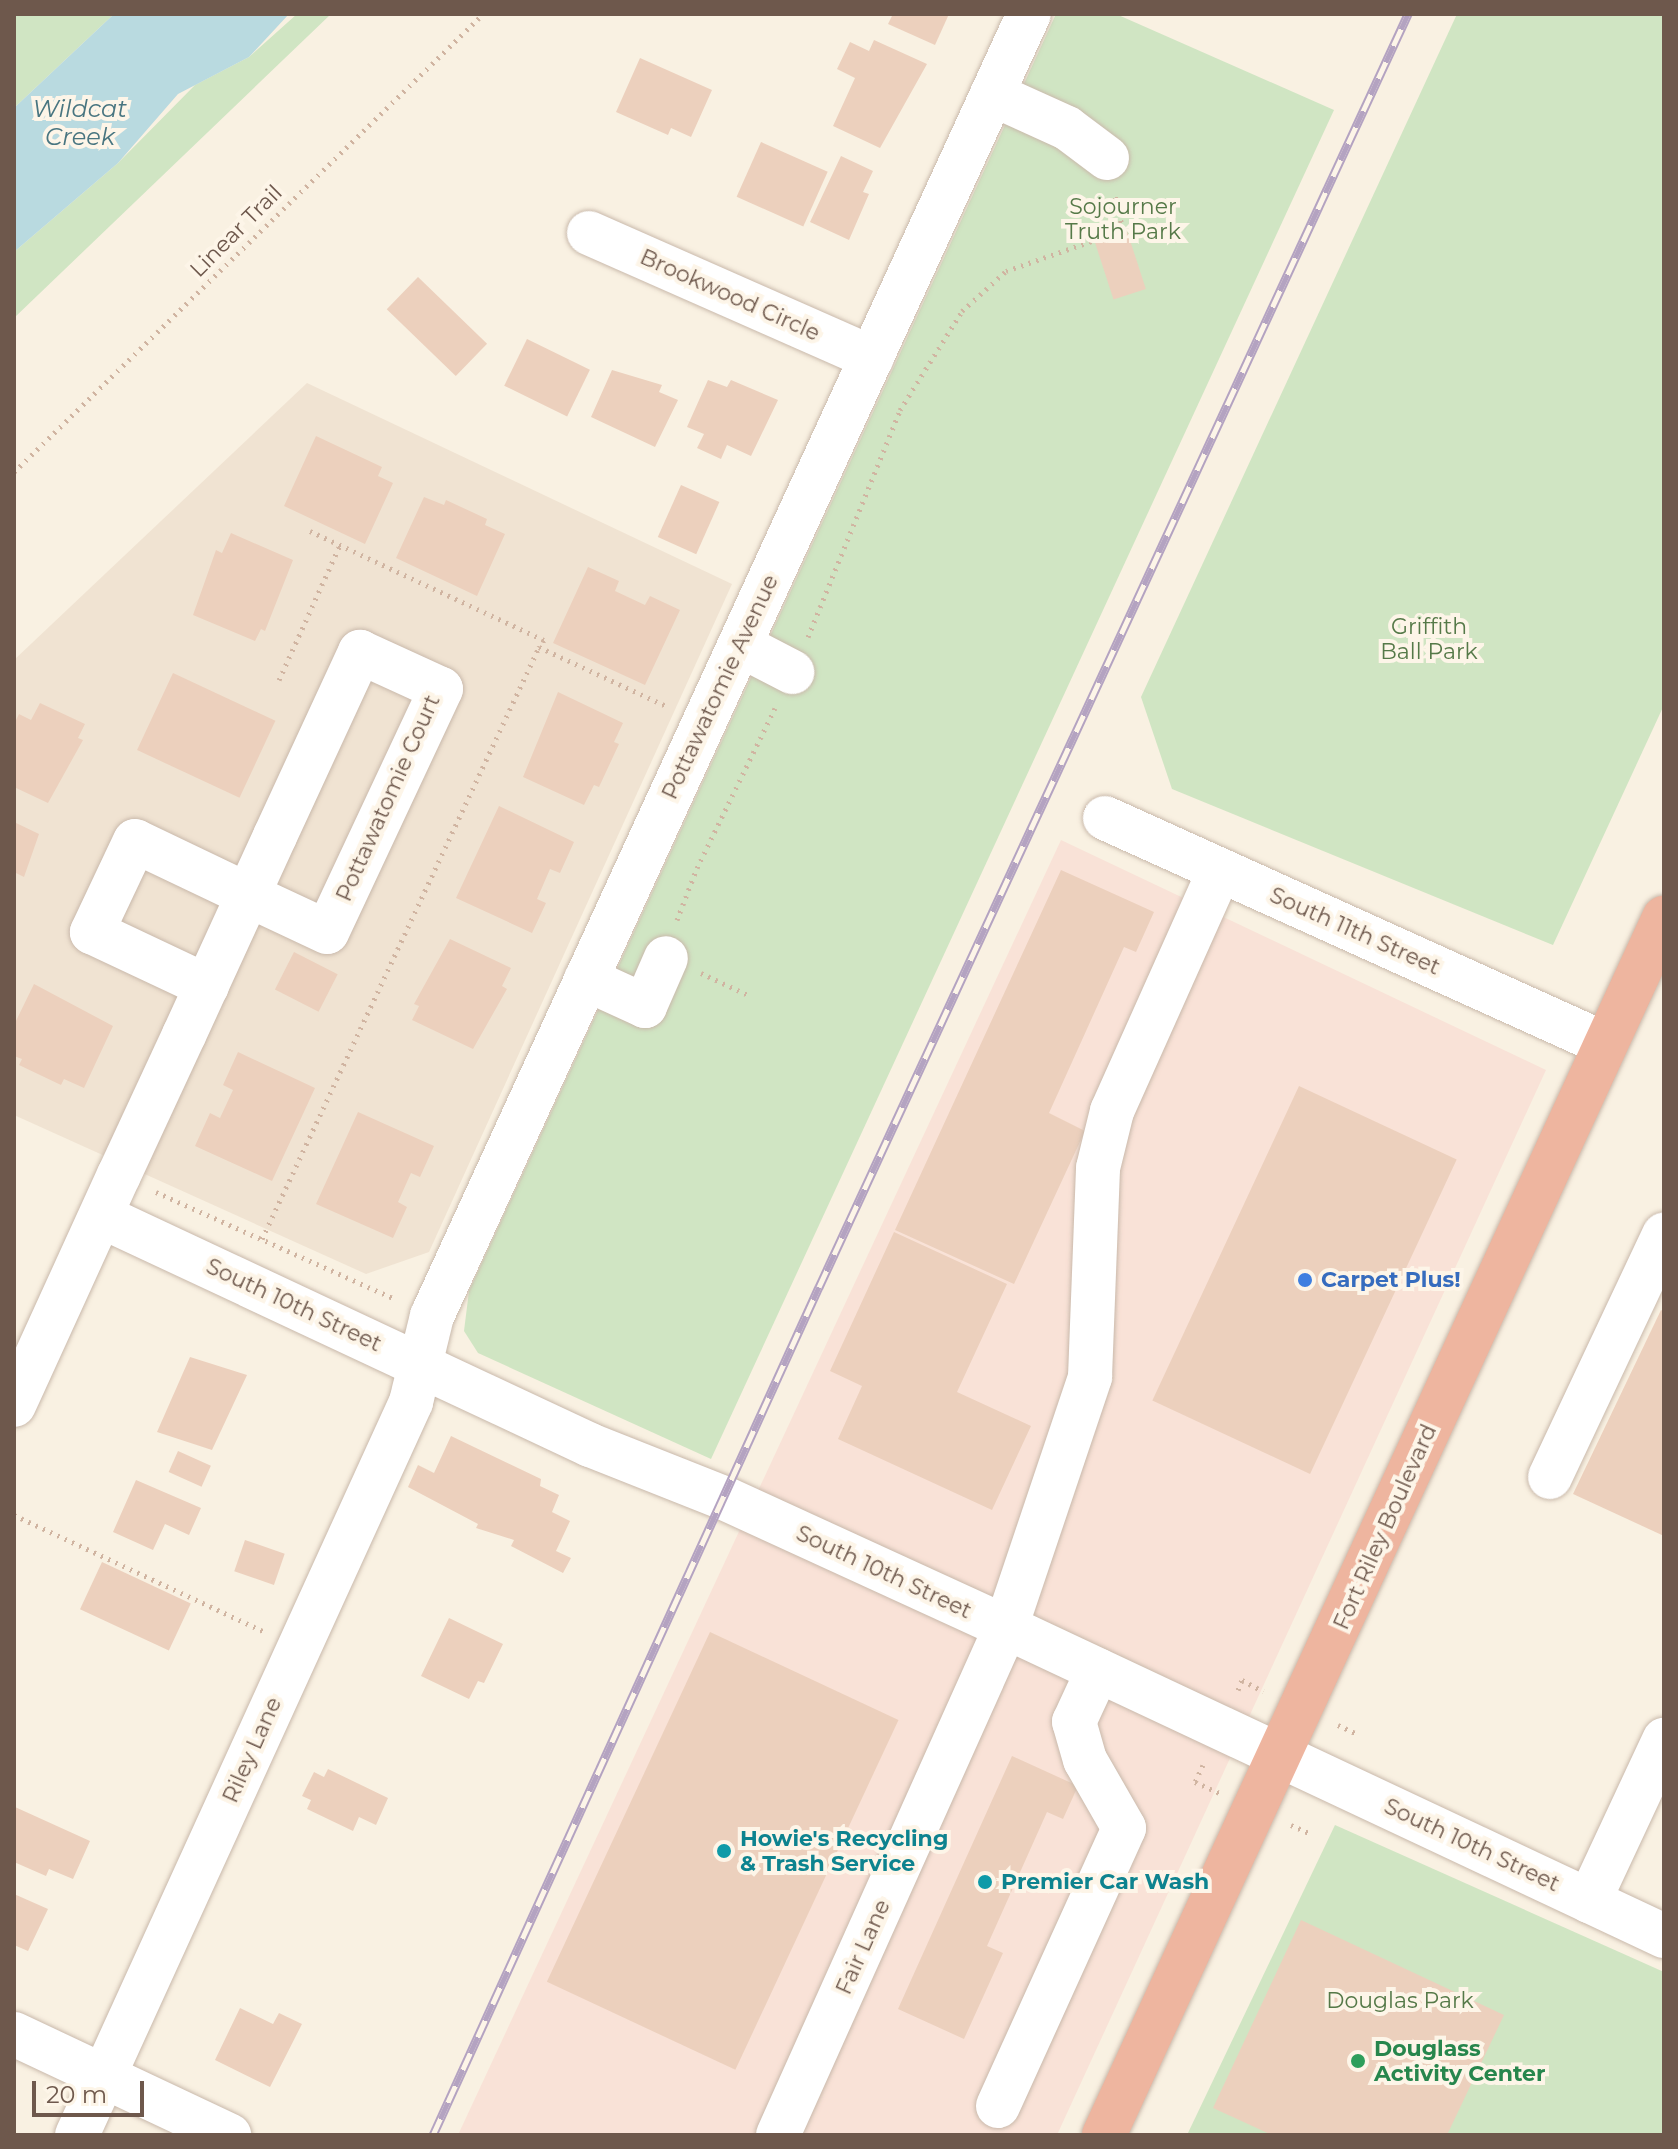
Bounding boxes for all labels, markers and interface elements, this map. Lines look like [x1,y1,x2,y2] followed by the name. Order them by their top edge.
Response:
[33,95,127,151] water label: Wildcat Creek
[184,179,288,283] street label: Linear Trail
[1065,193,1181,244] park label: Sojourner Truth Park
[636,243,824,347] street label: Brookwood Circle
[656,571,784,803] street label: Pottawatomie Avenue
[1380,613,1478,664] park label: Griffith Ball Park
[330,691,446,905] street label: Pottawatomie Court
[1266,882,1444,980] street label: South 11th Street
[202,1253,386,1357] street label: South 10th Street
[1321,1267,1461,1293] place label: Carpet Plus!
[1296,1271,1314,1289] marker: Carpet Plus!
[1328,1420,1442,1634] street label: Fort Riley Boulevard
[792,1520,976,1624] street label: South 10th Street
[217,1693,287,1807] street label: Riley Lane
[1380,1793,1564,1897] street label: South 10th Street
[740,1825,948,1876] place label: Howie's Recycling & Trash Service
[715,1842,733,1860] marker: Howie's Recycling & Trash Service
[1001,1869,1209,1895] place label: Premier Car Wash
[976,1873,994,1891] marker: Premier Car Wash
[830,1895,896,1999] street label: Fair Lane
[1326,1988,1474,2014] park label: Douglas Park
[1374,2035,1545,2086] place label: Douglass Activity Center
[1349,2052,1367,2070] marker: Douglass Activity Center
[36,2065,148,2115] scale bar
[46,2080,107,2109] text: 20 m

